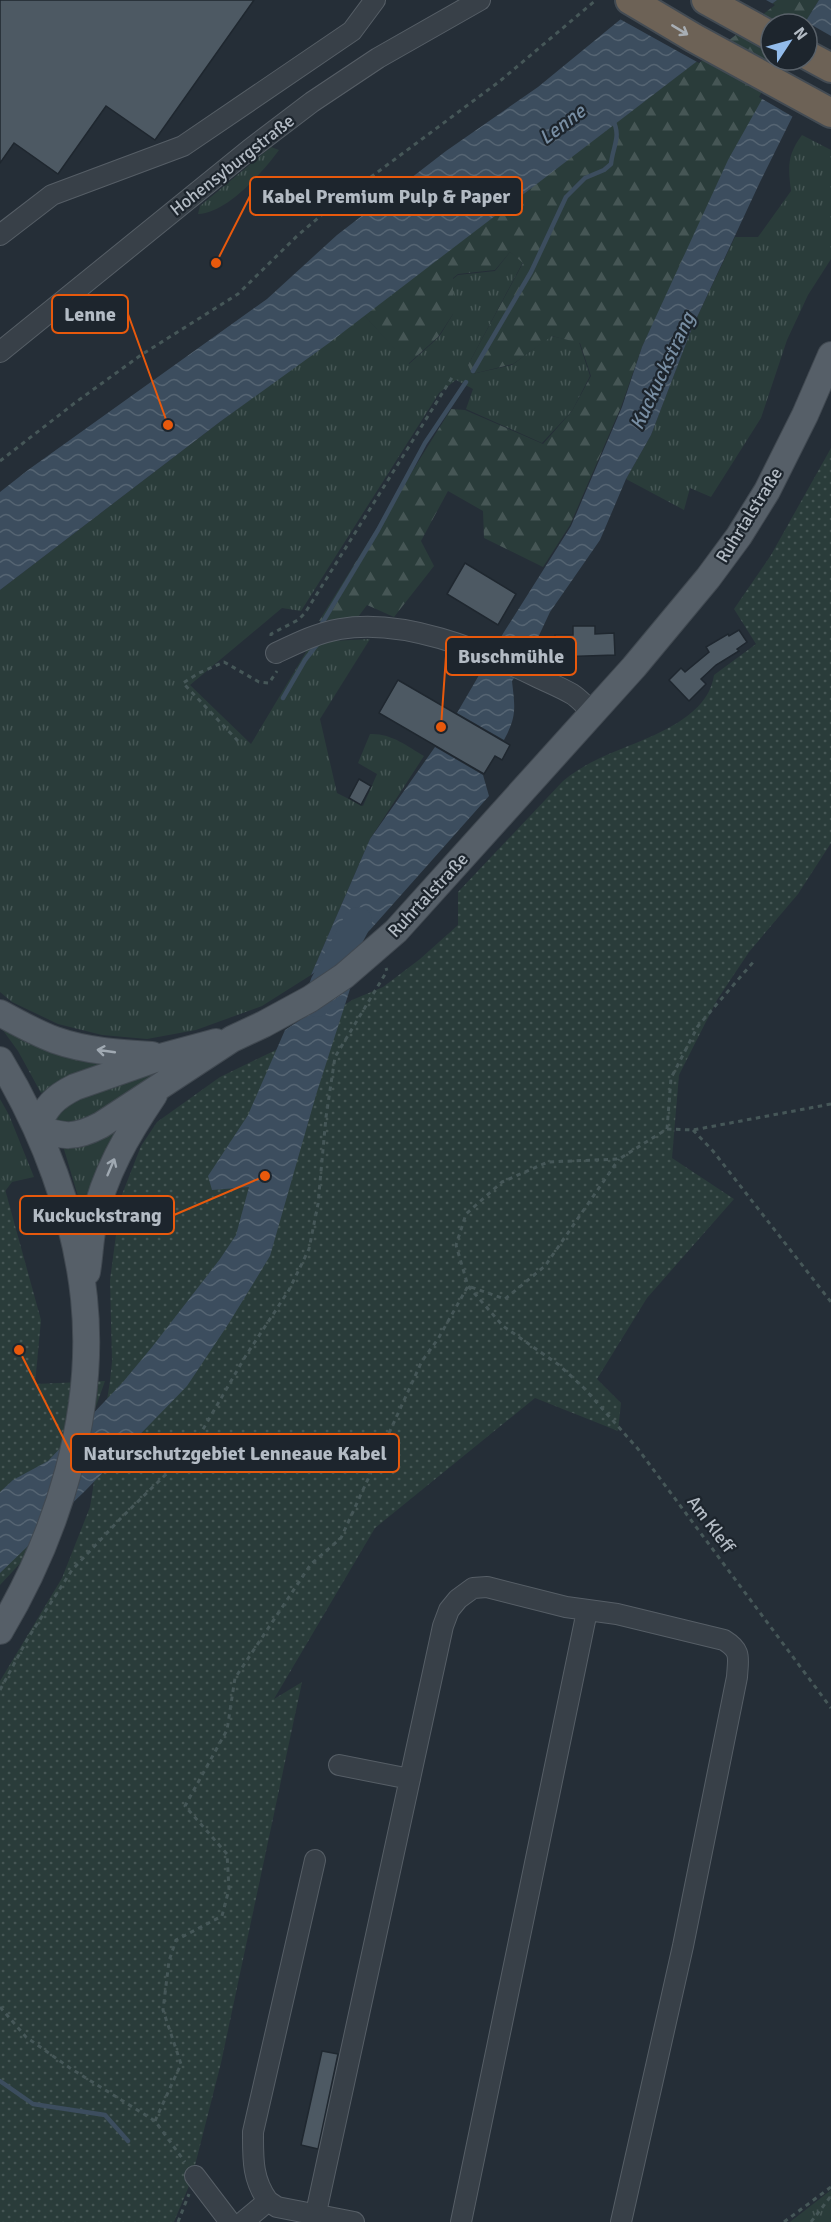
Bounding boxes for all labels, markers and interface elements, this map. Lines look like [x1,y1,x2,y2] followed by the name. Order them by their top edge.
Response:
[759,12,819,72] north arrow
[789,23,812,44] text: N
[671,24,688,36] one-way arrow
[534,98,591,150] water label: Lenne
[165,110,299,220] street label: Hohensyburgstraße
[250,177,522,215] callout: Kabel Premium Pulp & Paper
[262,184,510,209] text: Kabel Premium Pulp & Paper
[52,295,128,333] callout: Lenne
[64,302,116,327] text: Lenne
[624,307,701,434] water label: Kuckuckstrang
[711,463,787,567] street label: Ruhrtalstraße
[446,637,576,675] callout: Buschmühle
[458,644,564,669] text: Buschmühle
[383,848,473,942] street label: Ruhrtalstraße
[97,1046,116,1057] one-way arrow
[106,1158,117,1176] one-way arrow
[20,1196,174,1234] callout: Kuckuckstrang
[32,1203,162,1228] text: Kuckuckstrang
[71,1434,399,1472] callout: Naturschutzgebiet Lenneaue Kabel
[83,1441,387,1466] text: Naturschutzgebiet Lenneaue Kabel
[682,1491,740,1558] street label: Am Kleff

